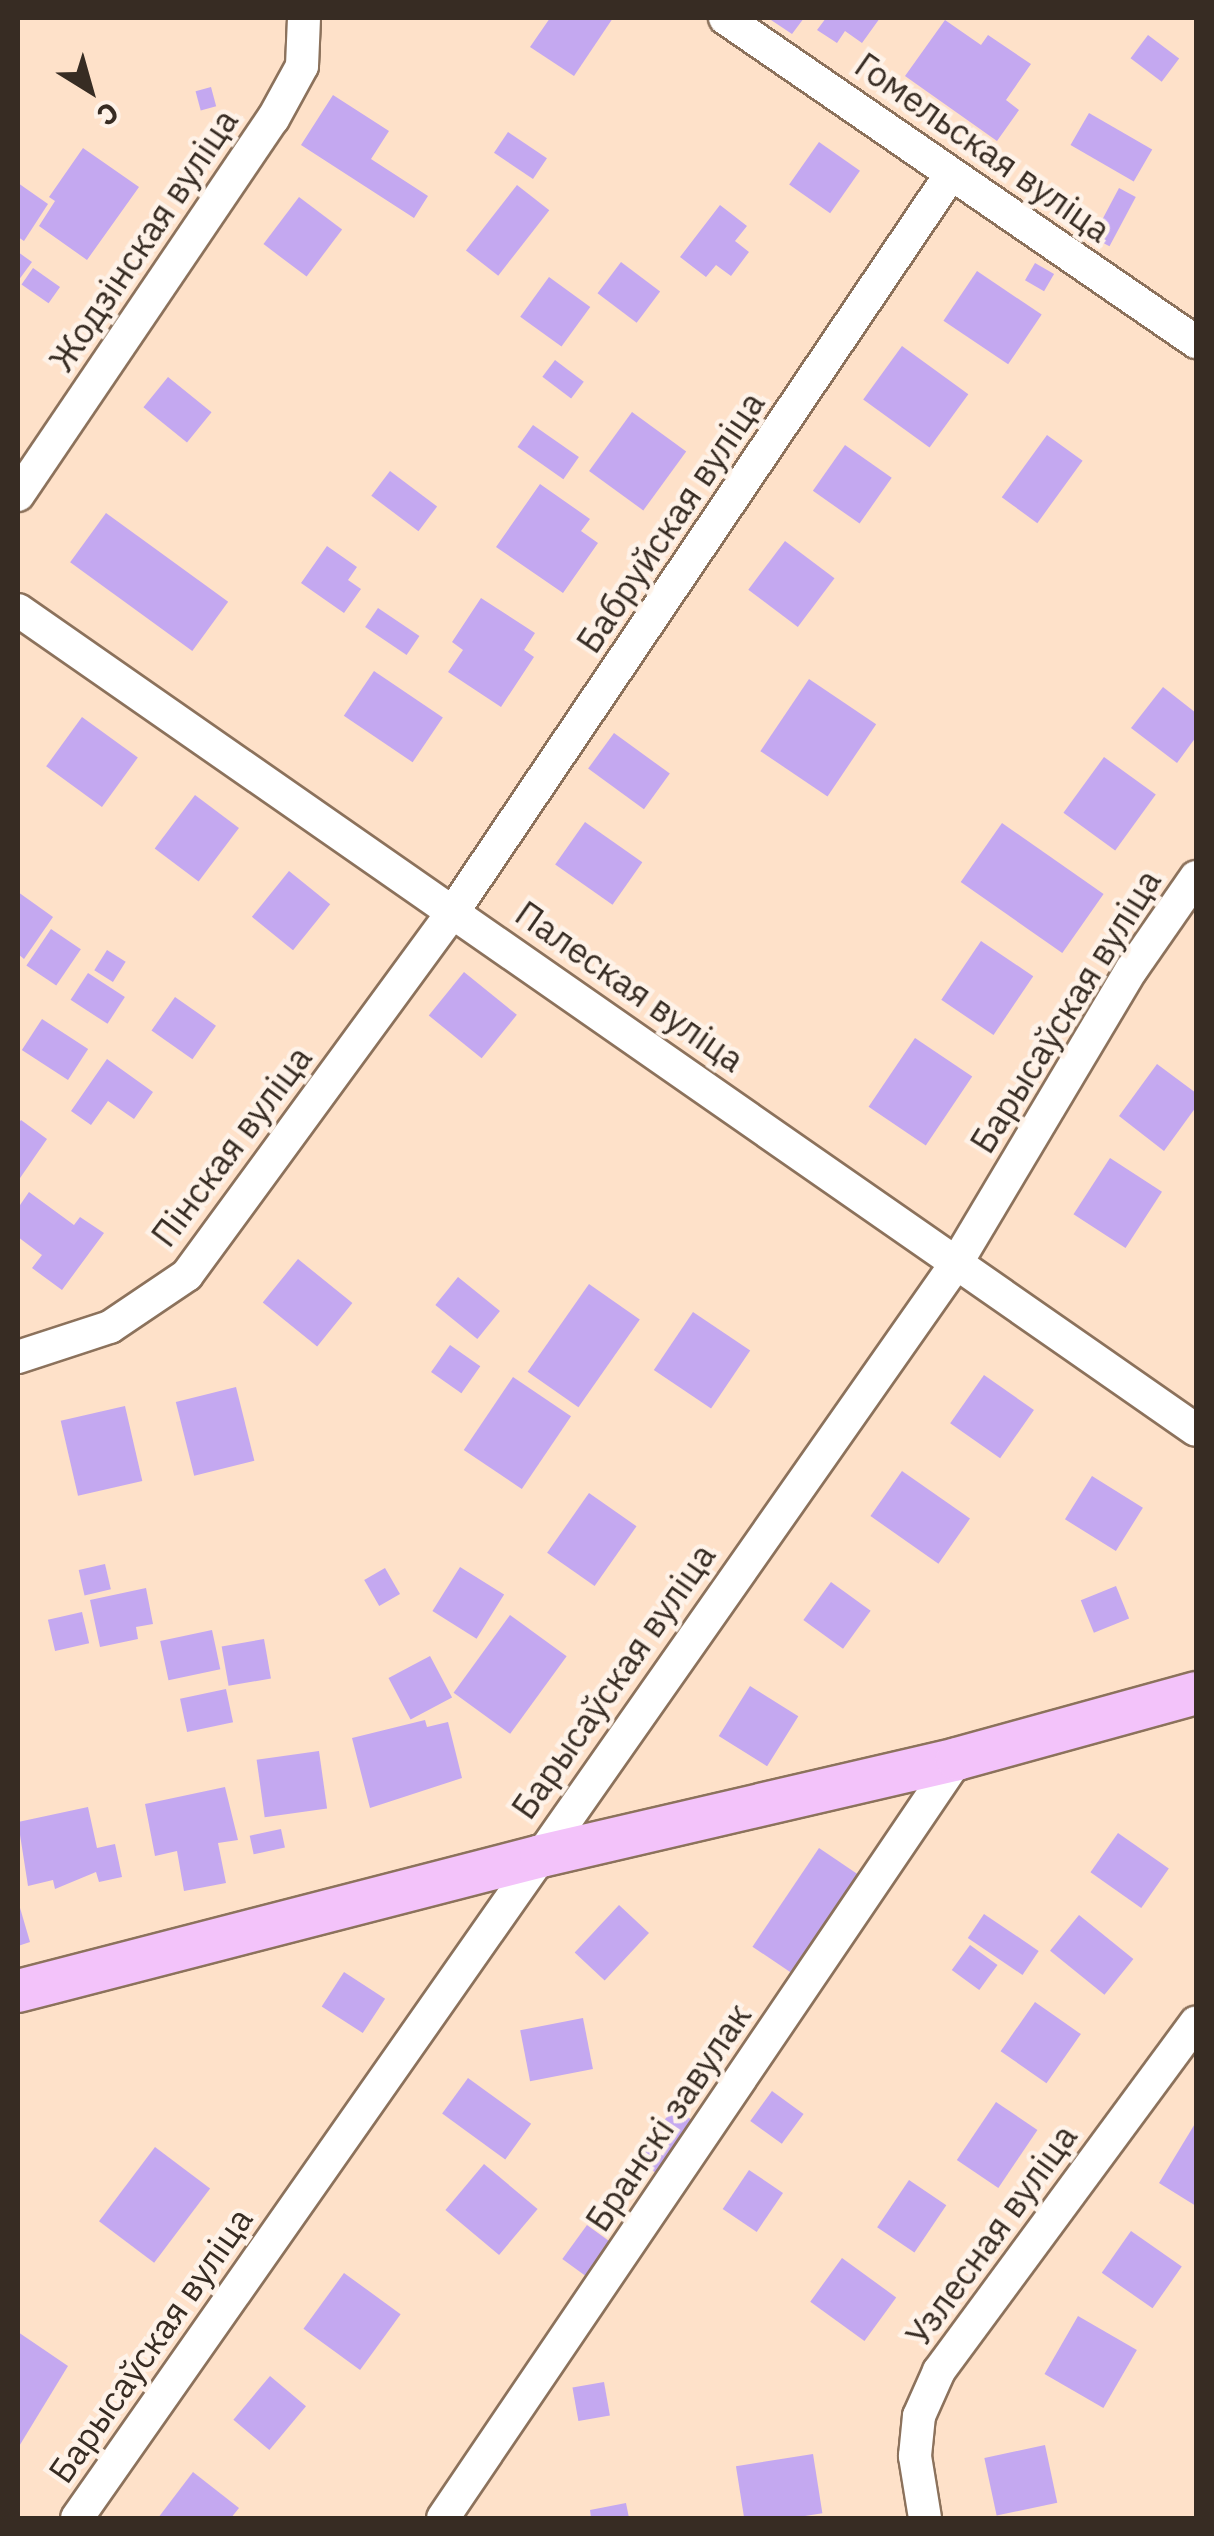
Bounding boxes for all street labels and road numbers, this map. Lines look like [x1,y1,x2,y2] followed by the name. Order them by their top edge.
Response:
[847,43,1119,251] street label: Гомельская вуліца
[40,101,246,379] street label: Жодзінская вуліца
[567,384,773,660] street label: Бабруйская вуліца
[961,862,1169,1160] street label: Барысаўская вуліца
[508,892,752,1080] street label: Палеская вуліца
[142,1037,320,1255] street label: Пінская вуліца
[502,1535,724,1827] street label: Барысаўская вуліца
[576,1995,760,2239] street label: Бранскі завулак
[897,2116,1085,2354] street label: Узлесная вуліца
[39,2199,261,2491] street label: Барысаўская вуліца

